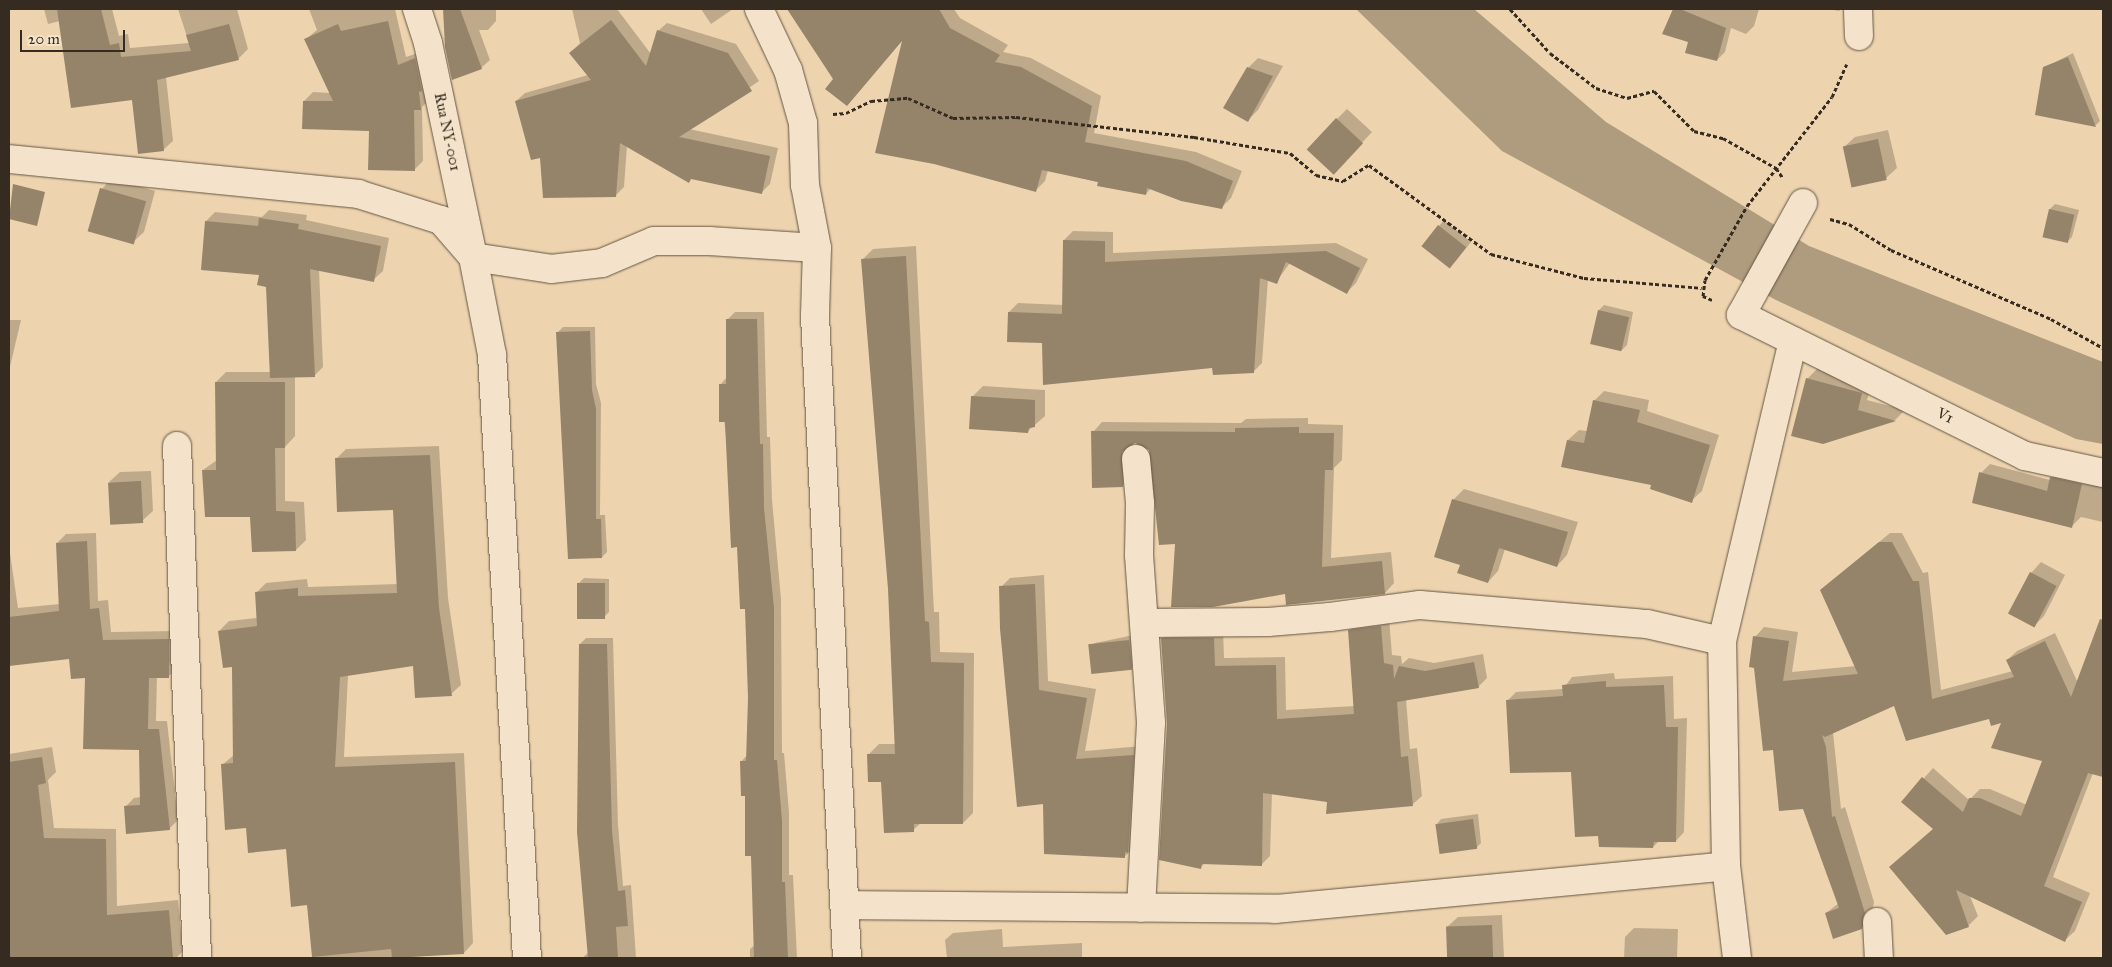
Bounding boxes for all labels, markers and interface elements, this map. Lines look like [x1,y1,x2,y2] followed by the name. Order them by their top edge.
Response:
[22,20,128,52] scale bar
[28,30,60,48] text: 20 m
[430,91,464,173] street label: Rua NY-001
[1934,404,1956,428] street label: V1

